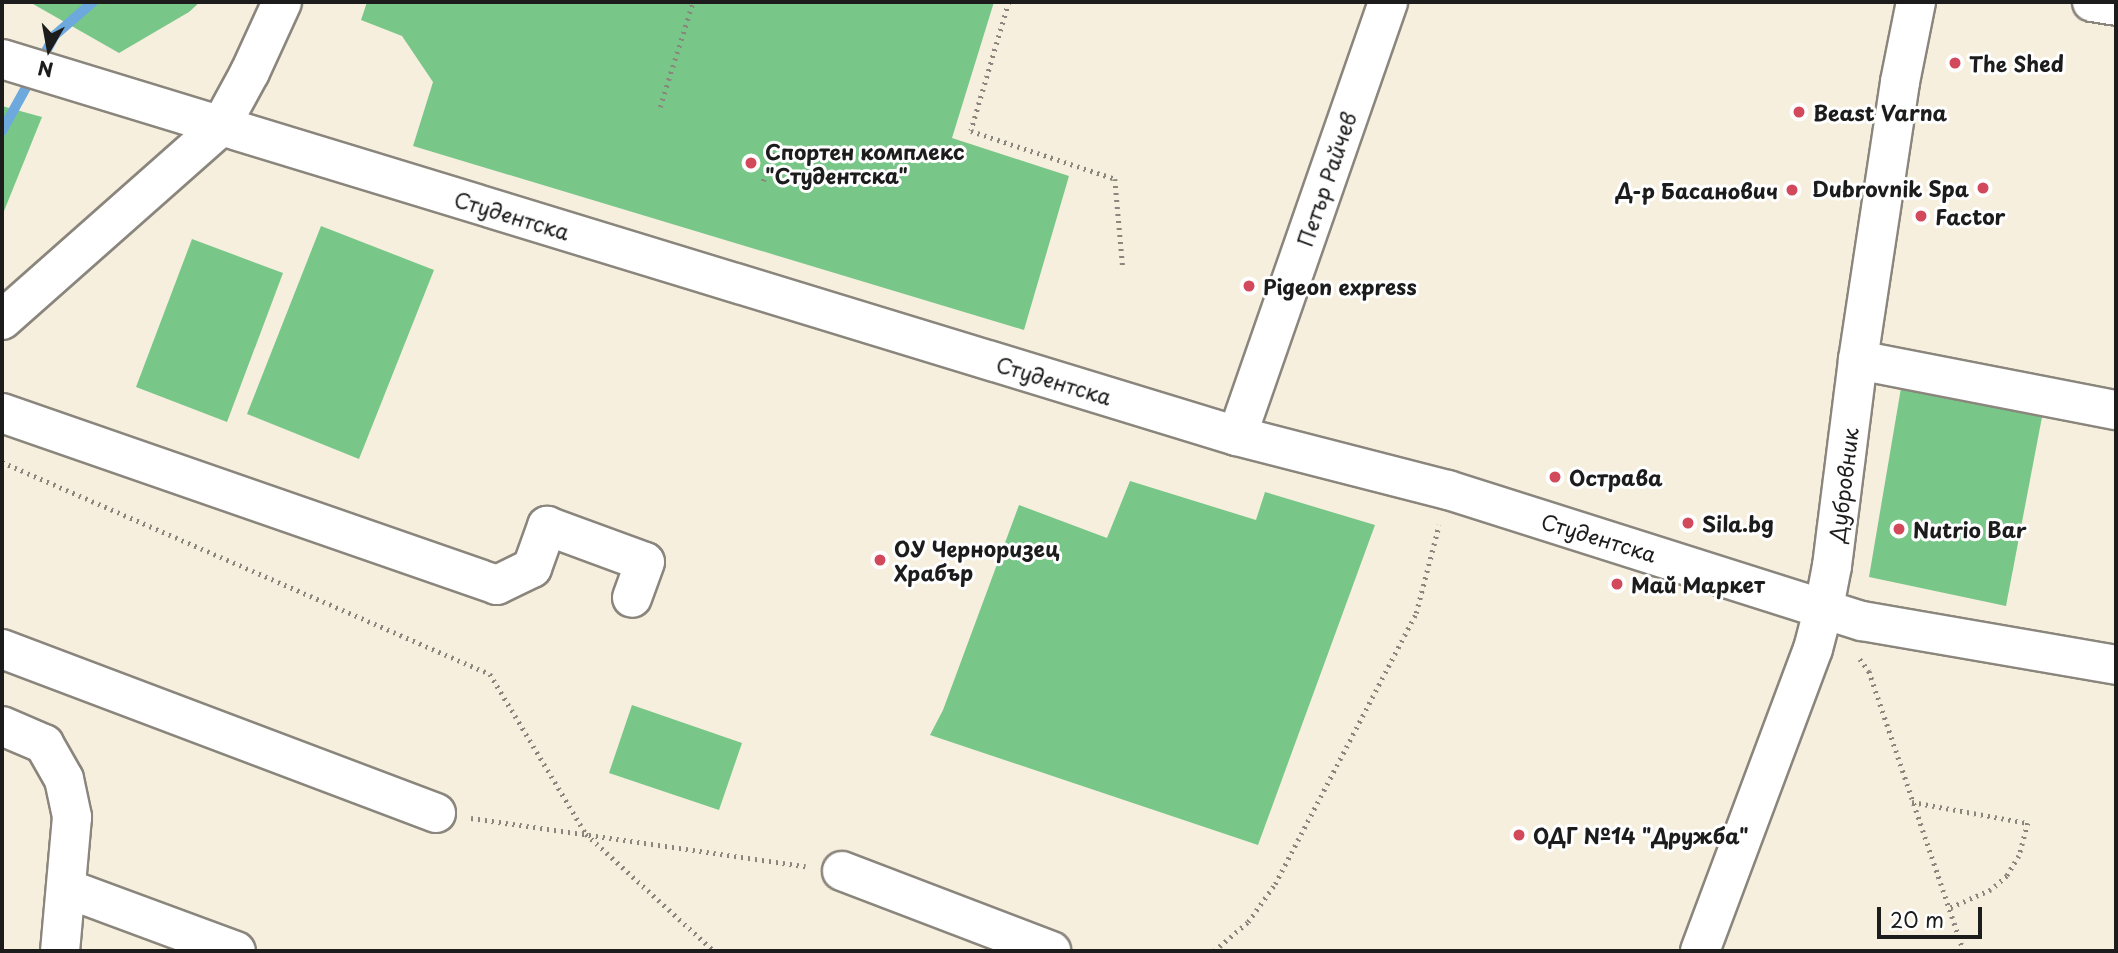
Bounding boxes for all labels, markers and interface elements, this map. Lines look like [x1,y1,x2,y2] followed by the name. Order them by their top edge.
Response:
[14,14,84,84] north arrow
[1969,50,2065,76] place label: The Shed
[36,55,55,85] text: N
[1947,55,1963,71] marker: The Shed
[1813,99,1947,125] place label: Beast Varna
[1791,104,1807,120] marker: Beast Varna
[1291,108,1361,250] street label: Петър Райчев
[765,138,966,188] place label: Спортен комплекс "Студентска"
[743,155,759,171] marker: Спортен комплекс "Студентска"
[1811,175,1969,201] place label: Dubrovnik Spa
[1615,177,1778,203] place label: Д-р Басанович
[1975,180,1991,196] marker: Dubrovnik Spa
[1784,182,1800,198] marker: Д-р Басанович
[451,186,573,244] street label: Студентска
[1935,203,2005,229] place label: Factor
[1913,208,1929,224] marker: Factor
[1263,273,1416,299] place label: Pigeon express
[1241,278,1257,294] marker: Pigeon express
[993,351,1115,409] street label: Студентска
[1823,426,1863,544] street label: Дубровник
[1569,464,1663,490] place label: Острава
[1547,469,1563,485] marker: Острава
[1538,508,1660,566] street label: Студентска
[1702,510,1774,536] place label: Sila.bg
[1680,515,1696,531] marker: Sila.bg
[1913,516,2027,542] place label: Nutrio Bar
[1891,521,1907,537] marker: Nutrio Bar
[894,535,1061,585] place label: ОУ Черноризец Храбър
[872,552,888,568] marker: ОУ Черноризец Храбър
[1631,571,1766,597] place label: Май Маркет
[1609,576,1625,592] marker: Май Маркет
[1533,822,1750,848] place label: ОДГ №14 "Дружба"
[1511,827,1527,843] marker: ОДГ №14 "Дружба"
[1880,894,1985,938] scale bar
[1890,903,1944,935] text: 20 m

